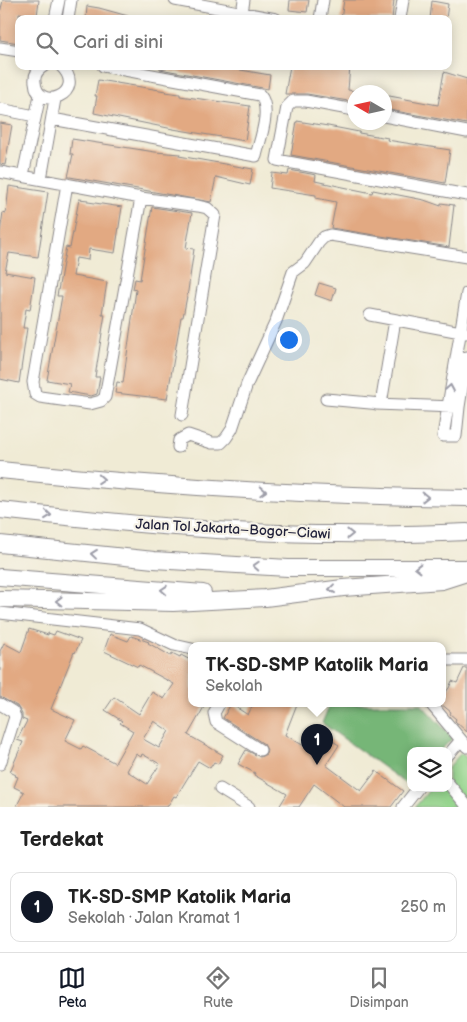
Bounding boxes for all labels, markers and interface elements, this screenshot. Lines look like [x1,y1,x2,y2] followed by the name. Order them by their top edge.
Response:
[15,15,452,70] search box
[33,29,61,57] icon: search
[73,31,163,54] text: Cari di sini
[347,85,392,130] north arrow
[276,327,302,353] your location
[445,383,455,392] one-way arrow
[97,474,105,485] one-way arrow
[259,485,267,496] one-way arrow
[422,492,430,502] one-way arrow
[45,509,53,520] one-way arrow
[135,515,331,543] street label: Jalan Tol Jakarta–Bogor–Ciawi
[346,529,354,539] one-way arrow
[89,549,97,560] one-way arrow
[252,560,260,571] one-way arrow
[414,563,422,573] one-way arrow
[328,583,336,594] one-way arrow
[160,585,168,596] one-way arrow
[55,596,62,606] one-way arrow
[188,642,446,707] popup
[205,654,429,677] text: TK-SD-SMP Katolik Maria
[205,677,263,696] text: Sekolah
[301,724,333,765] pin: 1
[407,747,452,792] map controls
[407,747,452,792] button: layers
[20,827,104,852] text: Terdekat
[68,886,291,909] text: TK-SD-SMP Katolik Maria
[34,898,40,917] text: 1
[400,898,446,917] text: 250 m
[68,909,240,928] text: Sekolah · Jalan Kramat 1
[58,964,87,1011] tab: Peta
[203,964,233,1011] tab: Rute
[350,964,409,1011] tab: Disimpan

